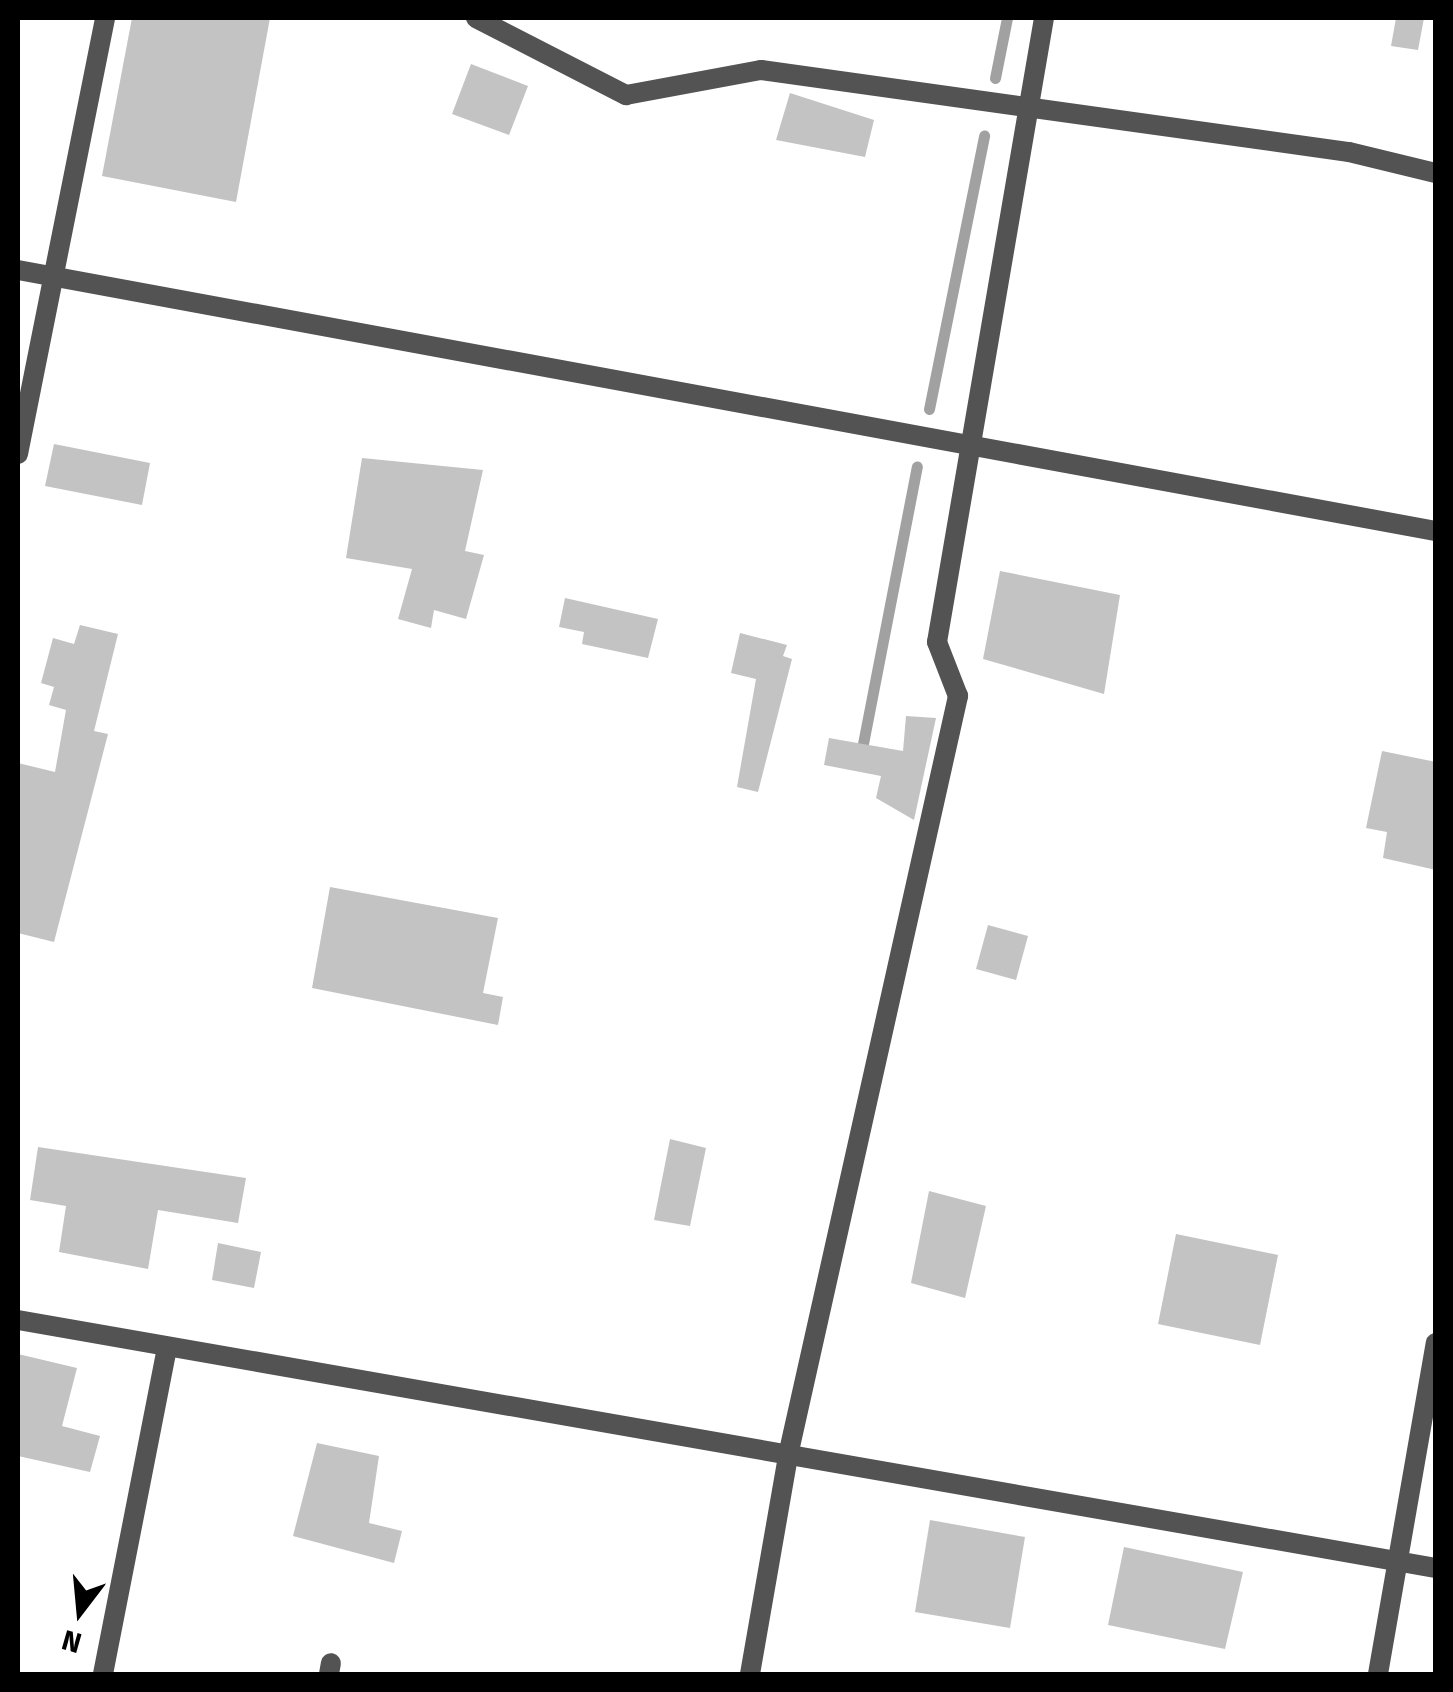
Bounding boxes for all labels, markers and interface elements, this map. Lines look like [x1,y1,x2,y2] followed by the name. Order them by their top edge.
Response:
[30,1562,130,1662] north arrow
[58,1623,85,1660] text: N

